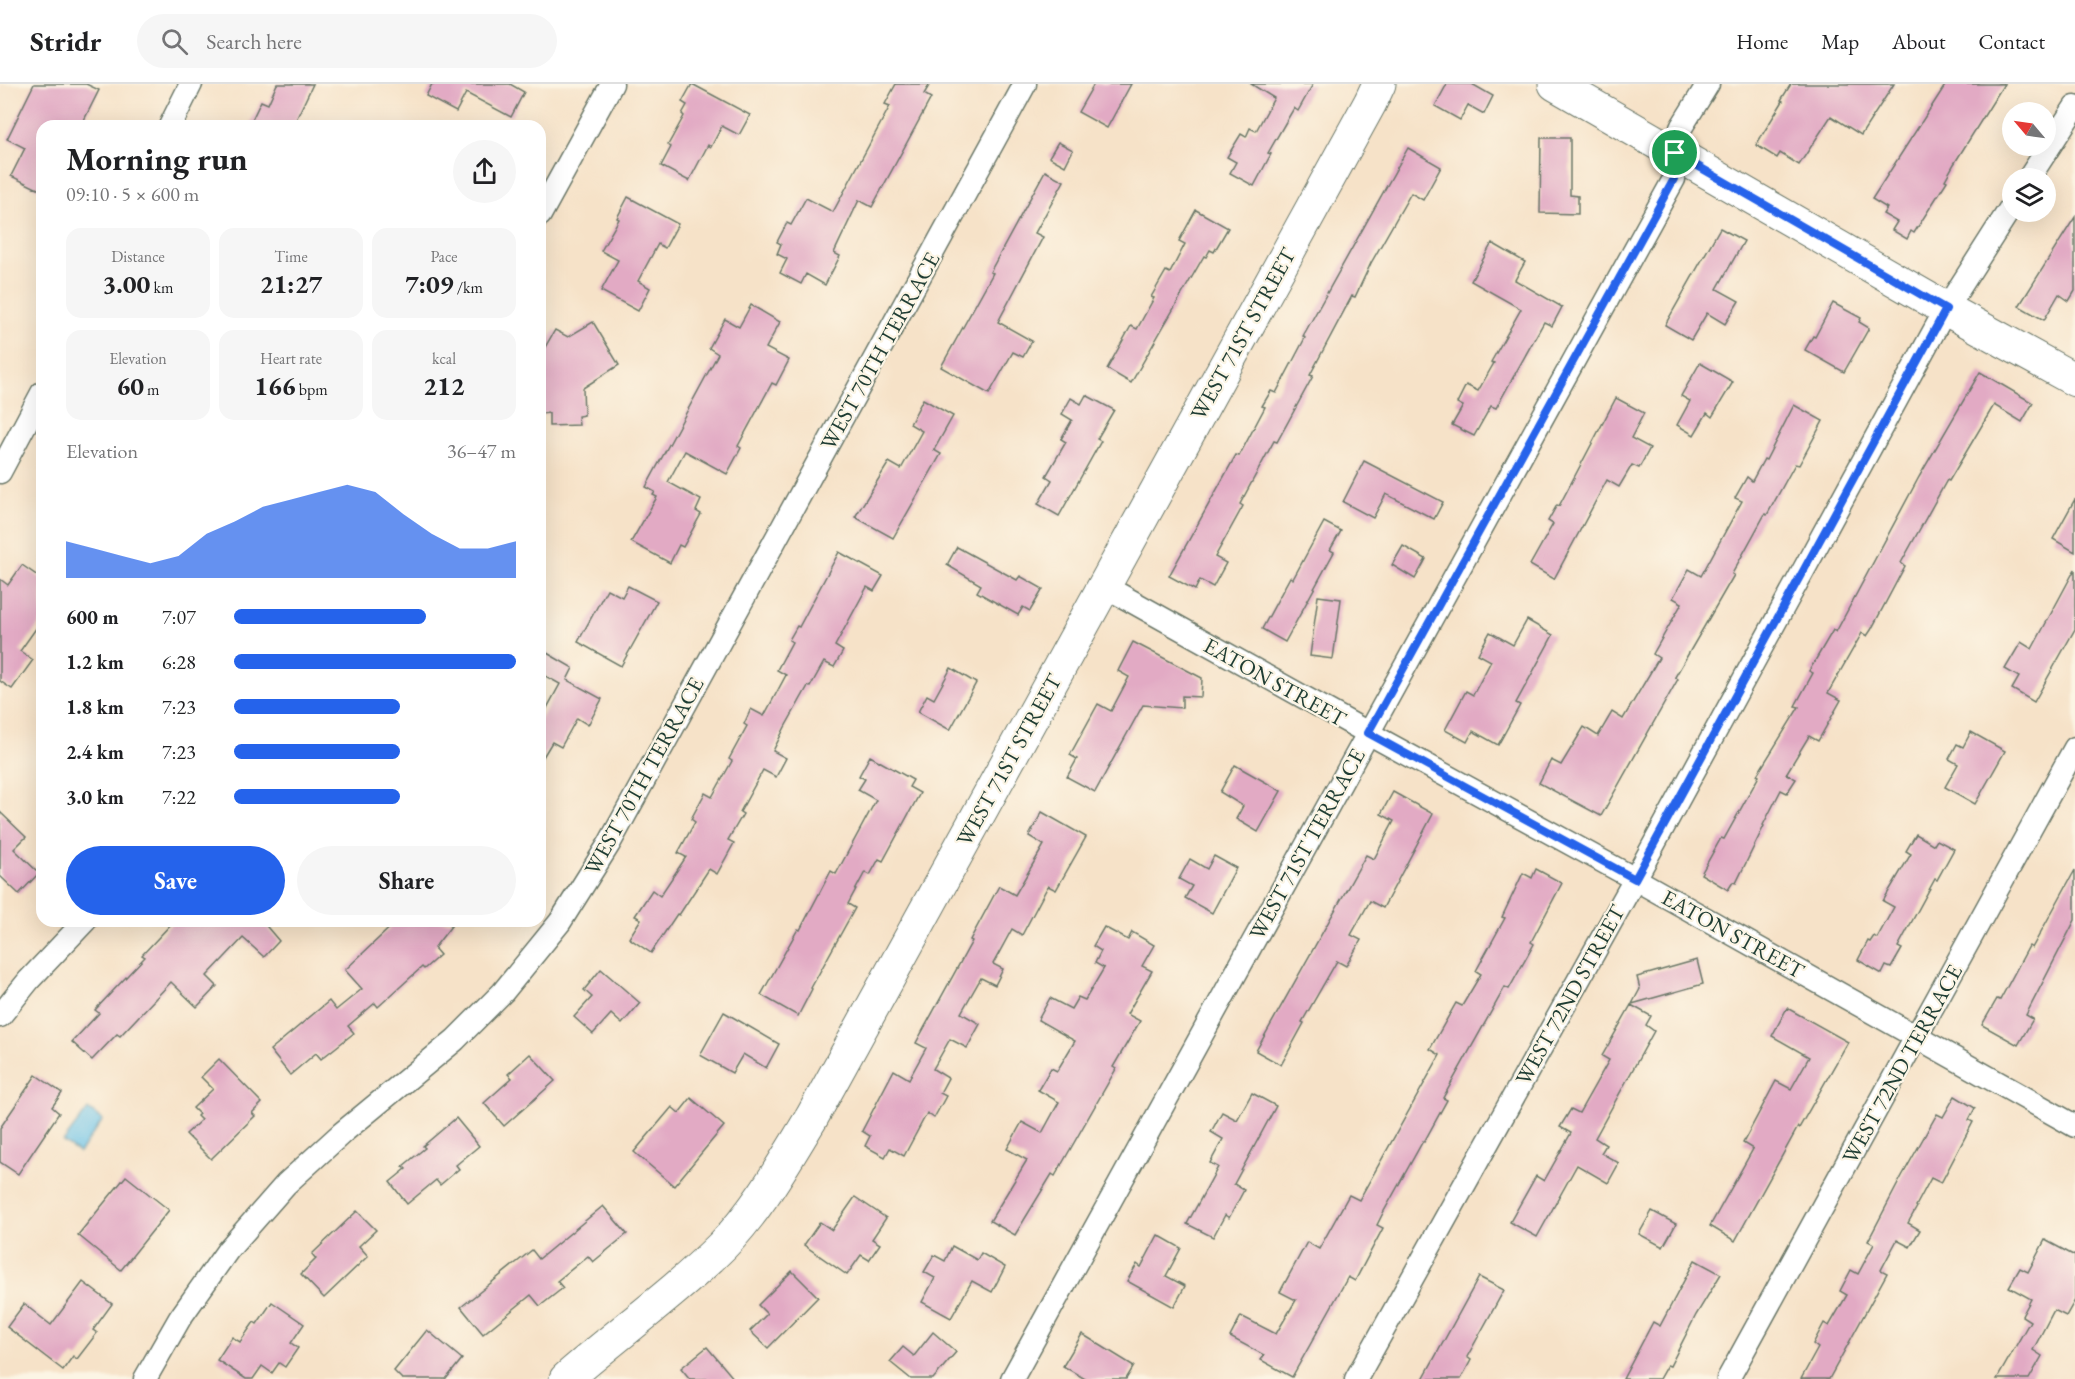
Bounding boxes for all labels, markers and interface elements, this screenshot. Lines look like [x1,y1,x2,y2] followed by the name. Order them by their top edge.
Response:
[137,14,557,68] search box
[30,23,101,59] text: Stridr
[158,25,191,58] icon: search
[206,27,302,56] text: Search here
[1736,28,1788,55] text: Home
[1821,28,1859,55] text: Map
[1892,28,1945,55] text: About
[1978,28,2045,55] text: Contact
[2002,102,2056,156] north arrow
[2002,102,2056,222] map controls
[1649,127,1700,178] pin
[1658,136,1691,169] icon: arrive
[66,137,248,180] text: Morning run
[453,140,516,203] button: share
[2002,168,2056,222] button: layers
[66,181,199,207] text: 09:10 · 5 × 600 m
[1184,243,1303,425] street label: WEST 71ST STREET
[111,246,165,267] text: Distance
[274,246,308,267] text: Time
[431,246,457,267] text: Pace
[814,247,946,455] street label: WEST 70TH TERRACE
[103,267,150,301] text: 3.00
[260,267,322,301] text: 21:27
[405,267,454,301] text: 7:09
[150,277,173,298] text: km
[454,277,483,298] text: /km
[109,348,167,369] text: Elevation
[260,348,322,369] text: Heart rate
[432,348,456,369] text: kcal
[116,369,144,403] text: 60
[254,369,296,403] text: 166
[423,369,465,403] text: 212
[144,379,160,400] text: m
[296,379,328,400] text: bpm
[66,438,138,464] text: Elevation
[447,438,516,464] text: 36–47 m
[66,604,119,630] text: 600 m
[162,604,196,630] text: 7:07
[1199,631,1352,733] street label: EATON STREET
[66,649,124,675] text: 1.2 km
[162,649,196,675] text: 6:28
[950,669,1069,851] street label: WEST 71ST STREET
[578,672,710,880] street label: WEST 70TH TERRACE
[66,694,124,720] text: 1.8 km
[162,694,196,720] text: 7:23
[66,739,124,765] text: 2.4 km
[162,739,196,765] text: 7:23
[1242,743,1372,945] street label: WEST 71ST TERRACE
[66,784,124,810] text: 3.0 km
[162,784,196,810] text: 7:22
[66,846,285,915] button: Save
[297,846,516,915] button: Share
[1657,883,1810,985] street label: EATON STREET
[1508,900,1632,1090] street label: WEST 72ND STREET
[1835,959,1969,1169] street label: WEST 72ND TERRACE

